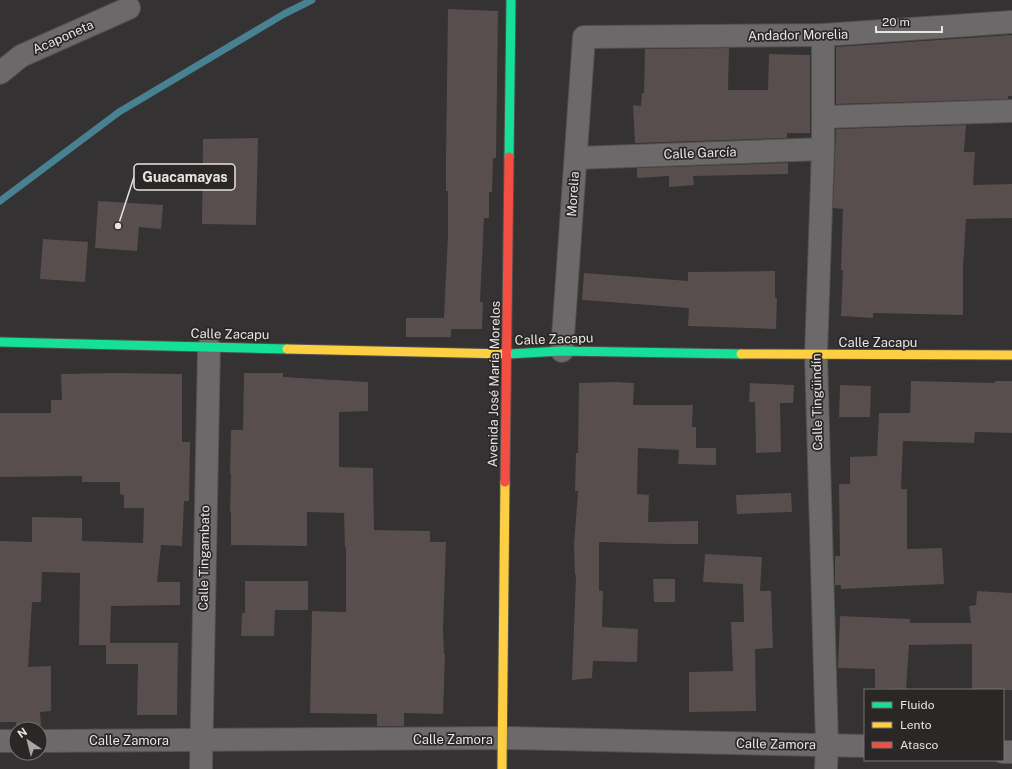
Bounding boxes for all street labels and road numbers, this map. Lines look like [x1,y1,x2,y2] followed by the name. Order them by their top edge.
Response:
[30,17,96,57] street label: Acaponeta
[748,27,848,43] street label: Andador Morelia
[663,144,737,162] street label: Calle García
[564,171,582,217] street label: Morelia
[485,301,503,467] street label: Avenida José María Morelos
[190,326,270,342] street label: Calle Zacapu
[514,330,594,348] street label: Calle Zacapu
[839,335,917,350] street label: Calle Zacapu
[809,353,825,451] street label: Calle Tingüindín
[196,505,212,611] street label: Calle Tingambato
[413,732,493,747] street label: Calle Zamora
[89,733,169,748] street label: Calle Zamora
[736,736,816,752] street label: Calle Zamora

